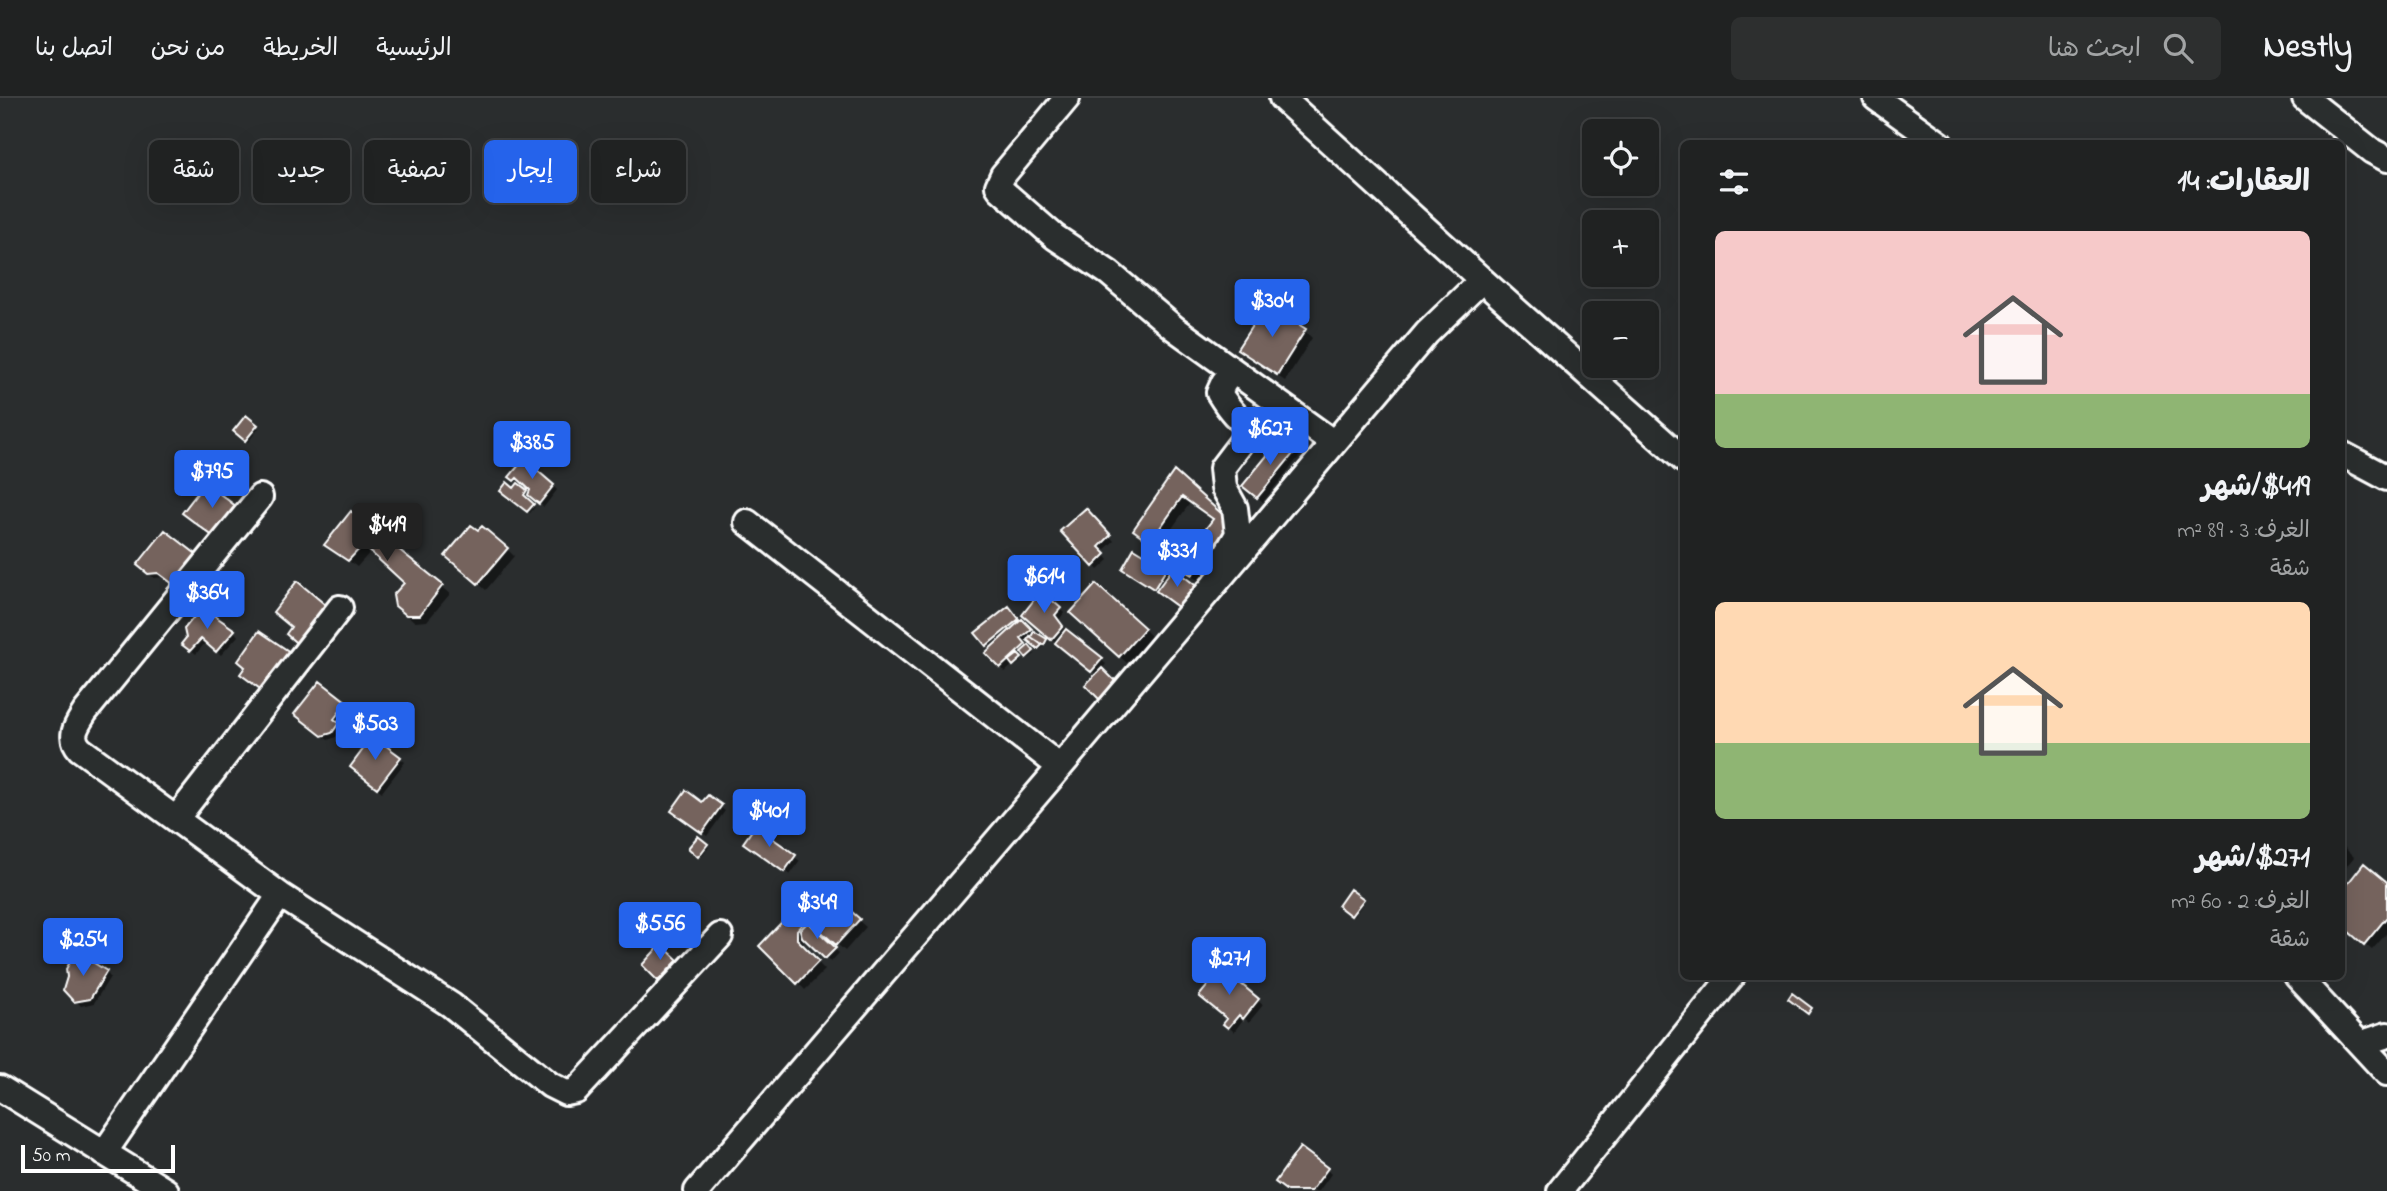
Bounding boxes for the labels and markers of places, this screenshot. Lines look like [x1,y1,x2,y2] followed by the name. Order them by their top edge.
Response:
[1231,280,1313,339] pin: $304
[1229,408,1311,467] pin: $627
[491,422,573,481] pin: $385
[171,450,253,510] pin: $795
[346,504,428,563] pin: $419
[1136,530,1218,589] pin: $331
[1003,556,1085,615] pin: $614
[166,572,248,631] pin: $364
[334,702,416,762] pin: $503
[728,790,810,849] pin: $401
[776,882,858,941] pin: $349
[619,902,701,962] pin: $556
[42,918,124,978] pin: $254
[1188,937,1270,997] pin: $271

